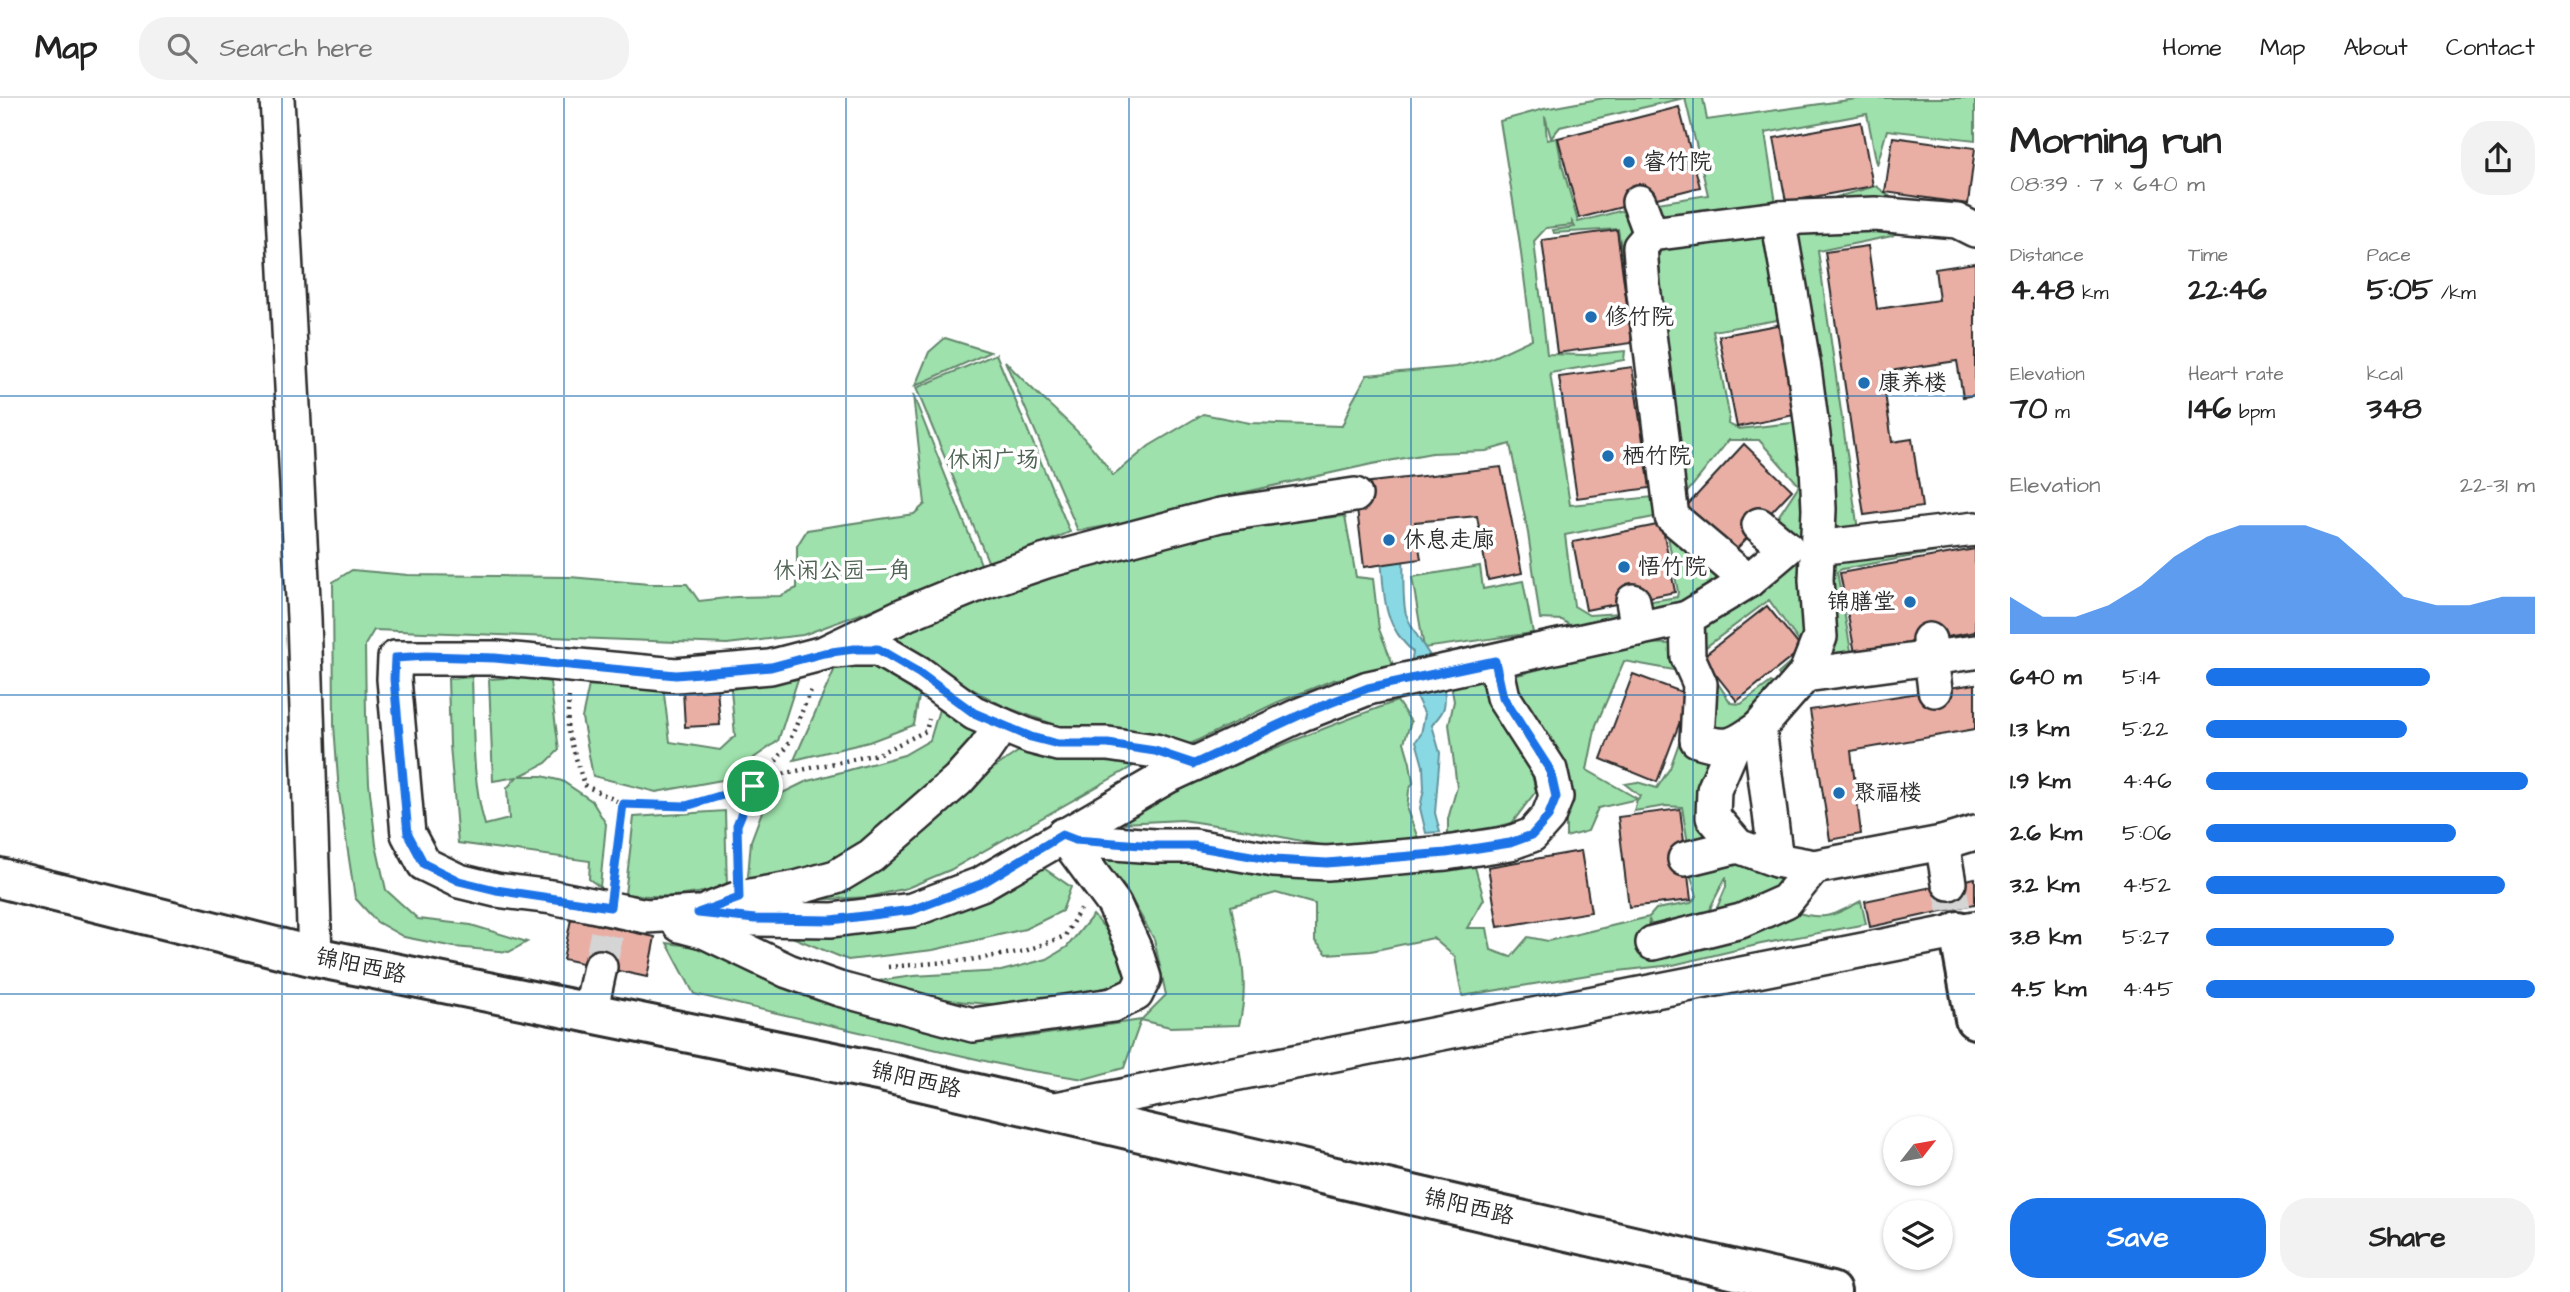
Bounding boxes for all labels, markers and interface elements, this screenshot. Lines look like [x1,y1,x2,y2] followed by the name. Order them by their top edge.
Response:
[139,17,629,80] search box
[35,25,97,71] text: Map
[163,29,201,67] icon: search
[219,30,373,66] text: Search here
[2162,31,2222,65] text: Home
[2260,31,2305,65] text: Map
[2343,31,2408,65] text: About
[2446,31,2535,65] text: Contact
[2010,116,2222,168] text: Morning run
[2461,121,2535,195] button: share
[1643,146,1712,178] place label: 睿竹院
[1621,154,1637,170] marker: 睿竹院
[2010,168,2205,200] text: 08:39 · 7 × 640 m
[2010,242,2084,269] text: Distance
[2188,242,2228,269] text: Time
[2367,242,2411,269] text: Pace
[2010,269,2075,311] text: 4.48
[2188,269,2267,311] text: 22:46
[2367,269,2433,311] text: 5:05
[2075,280,2109,307] text: km
[2433,280,2476,307] text: /km
[1605,301,1674,333] place label: 修竹院
[1583,309,1599,325] marker: 修竹院
[2010,361,2085,388] text: Elevation
[2188,361,2284,388] text: Heart rate
[2367,361,2403,388] text: kcal
[1878,367,1947,399] place label: 康养楼
[1856,375,1872,391] marker: 康养楼
[2010,388,2047,430] text: 70
[2188,388,2231,430] text: 146
[2367,388,2422,430] text: 348
[2047,399,2070,426] text: m
[2231,399,2275,426] text: bpm
[1622,440,1691,472] place label: 栖竹院
[947,444,1039,476] park label: 休闲广场
[1600,448,1616,464] marker: 栖竹院
[2010,469,2101,501] text: Elevation
[2460,469,2535,501] text: 22–31 m
[1403,524,1495,556] place label: 休息走廊
[1381,532,1397,548] marker: 休息走廊
[1638,551,1707,583] place label: 悟竹院
[773,555,911,587] park label: 休闲公园一角
[1616,559,1632,575] marker: 悟竹院
[1827,586,1896,618] place label: 锦膳堂
[1902,594,1918,610] marker: 锦膳堂
[2010,661,2082,693] text: 640 m
[2122,661,2161,693] text: 5:14
[2010,713,2069,745] text: 1.3 km
[2122,713,2168,745] text: 5:22
[723,756,783,816] pin
[2010,765,2071,797] text: 1.9 km
[2122,765,2172,797] text: 4:46
[734,767,772,805] icon: arrive
[1853,777,1922,809] place label: 聚福楼
[1831,785,1847,801] marker: 聚福楼
[2010,817,2082,849] text: 2.6 km
[2122,817,2171,849] text: 5:06
[2010,869,2079,901] text: 3.2 km
[2122,869,2171,901] text: 4:52
[2010,921,2081,953] text: 3.8 km
[2122,921,2169,953] text: 5:27
[313,941,409,991] street label: 锦阳西路
[2010,973,2086,1005] text: 4.5 km
[2122,973,2173,1005] text: 4:45
[868,1054,964,1106] street label: 锦阳西路
[1883,1116,1953,1186] north arrow
[1883,1116,1953,1270] map controls
[1421,1181,1517,1233] street label: 锦阳西路
[2010,1198,2266,1278] button: Save
[2280,1198,2535,1278] button: Share
[1883,1200,1953,1270] button: layers

